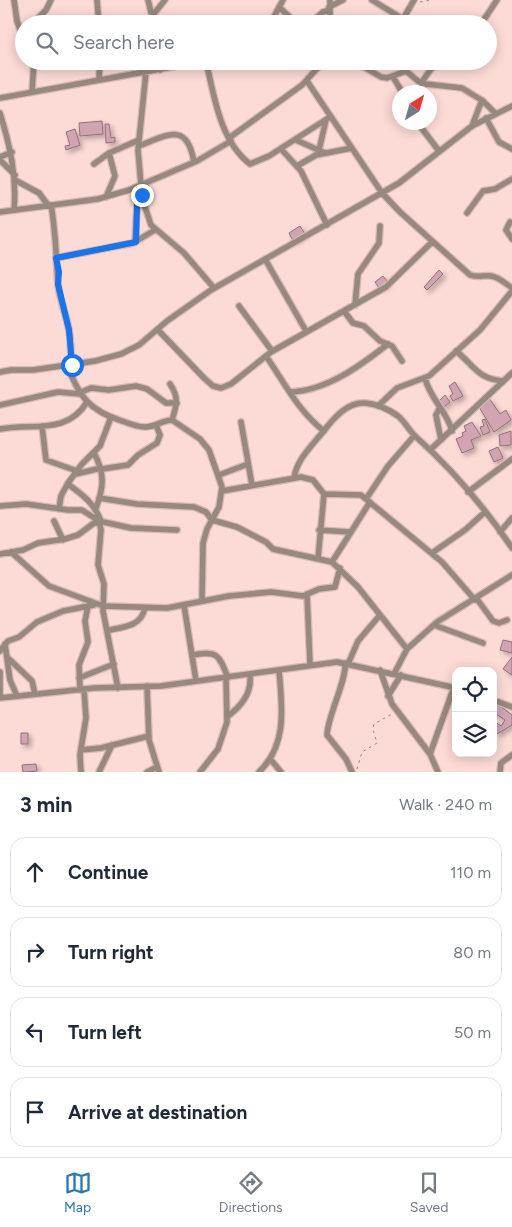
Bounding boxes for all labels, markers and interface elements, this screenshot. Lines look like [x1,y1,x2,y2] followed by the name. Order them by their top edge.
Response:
[15,15,497,70] search box
[33,29,61,57] icon: search
[73,31,175,54] text: Search here
[392,85,437,130] north arrow
[131,184,154,207] route end
[61,354,84,377] route start
[452,667,497,757] map controls
[452,667,497,712] button: locate
[452,712,497,757] button: layers
[20,792,72,817] text: 3 min
[399,795,492,814] text: Walk · 240 m
[21,858,49,886] icon: ahead
[68,861,148,884] text: Continue
[450,863,491,882] text: 110 m
[21,938,49,966] icon: right
[68,941,154,964] text: Turn right
[453,943,491,962] text: 80 m
[21,1018,49,1046] icon: left
[68,1021,142,1044] text: Turn left
[454,1023,491,1042] text: 50 m
[21,1098,49,1126] icon: arrive
[68,1101,247,1124] text: Arrive at destination
[64,1169,92,1216] tab: Map
[219,1169,283,1216] tab: Directions
[410,1169,448,1216] tab: Saved

